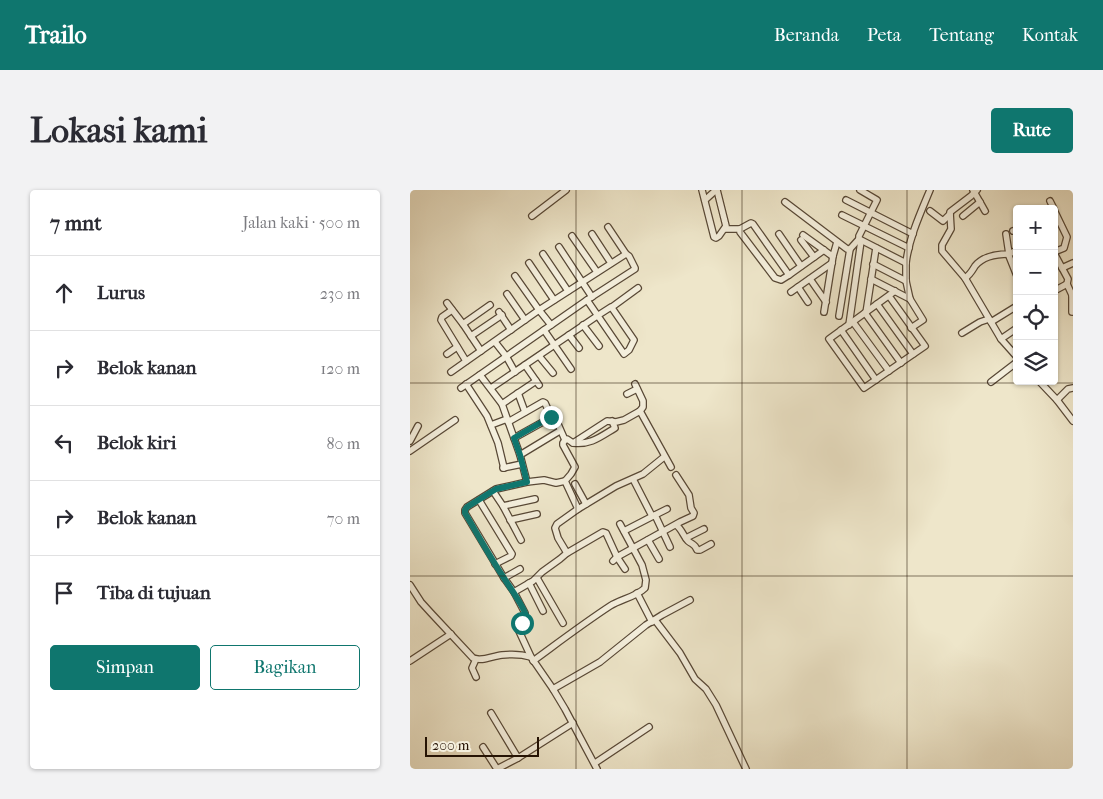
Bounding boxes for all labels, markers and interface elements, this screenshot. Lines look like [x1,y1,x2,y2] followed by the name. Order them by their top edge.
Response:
[25,21,87,49] text: Trailo
[774,25,839,46] text: Beranda
[867,25,901,46] text: Peta
[929,25,994,46] text: Tentang
[1022,25,1078,46] text: Kontak
[991,108,1073,153] button: Rute
[30,110,207,151] text: Lokasi kami
[1013,205,1058,385] map controls
[1013,205,1058,250] button: +
[50,211,102,235] text: 7 mnt
[242,213,360,232] text: Jalan kaki · 500 m
[1013,250,1058,295] button: −
[50,279,78,307] icon: ahead
[97,282,145,304] text: Lurus
[320,284,360,303] text: 230 m
[1013,295,1058,340] button: locate
[1013,340,1058,385] button: layers
[50,354,78,382] icon: right
[97,357,197,379] text: Belok kanan
[321,359,360,378] text: 120 m
[540,406,563,429] route end
[50,429,78,457] icon: left
[97,432,176,454] text: Belok kiri
[326,434,360,453] text: 80 m
[50,504,78,532] icon: right
[97,507,197,529] text: Belok kanan
[327,509,360,528] text: 70 m
[50,579,78,607] icon: arrive
[97,582,211,604] text: Tiba di tujuan
[511,612,534,635] route start
[50,645,200,690] button: Simpan
[210,645,360,690] button: Bagikan
[425,734,539,757] scale bar
[432,737,469,754] text: 200 m

